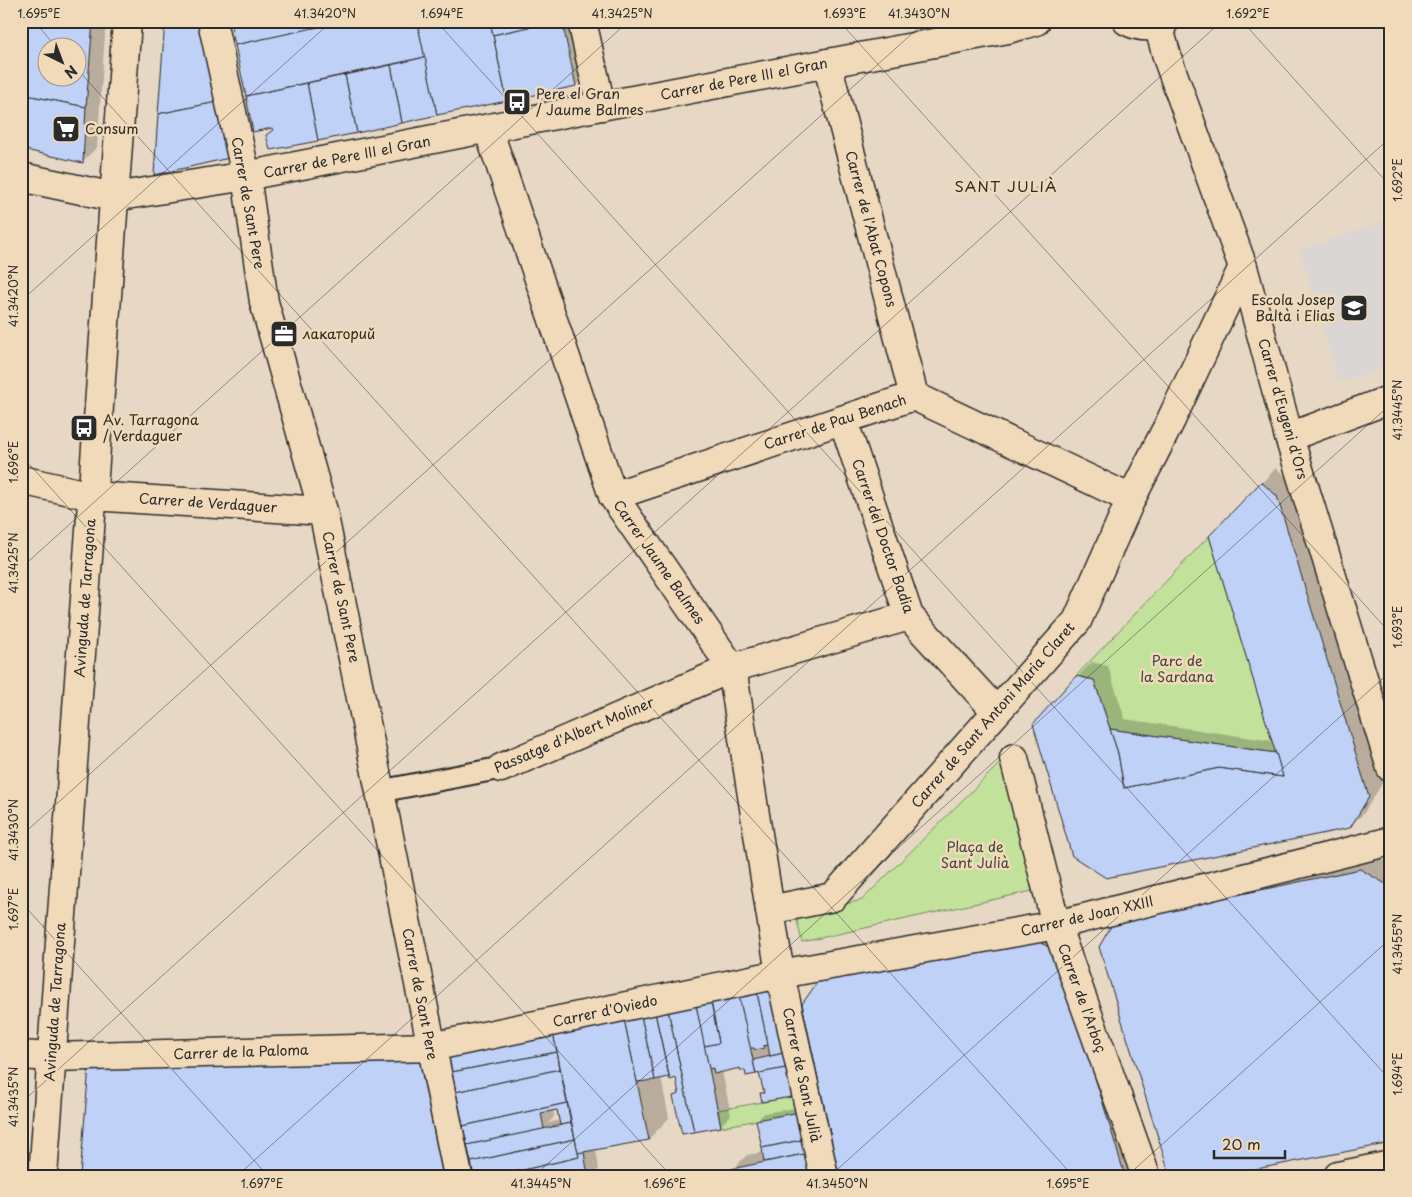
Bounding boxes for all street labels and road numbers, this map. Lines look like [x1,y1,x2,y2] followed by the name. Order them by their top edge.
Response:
[659,52,829,105] street label: Carrer de Pere III el Gran
[262,130,432,183] street label: Carrer de Pere III el Gran
[227,135,271,271] street label: Carrer de Sant Pere
[840,148,902,309] street label: Carrer de l'Abat Copons
[1253,336,1314,482] street label: Carrer d'Eugeni d'Ors
[761,389,909,455] street label: Carrer de Pau Benach
[847,456,920,616] street label: Carrer del Doctor Badia
[138,487,278,518] street label: Carrer de Verdaguer
[609,495,710,628] street label: Carrer Jaume Balmes
[68,518,101,678] street label: Avinguda de Tarragona
[317,529,366,665] street label: Carrer de Sant Pere
[906,617,1080,812] street label: Carrer de Sant Antoni Maria Claret
[490,691,658,778] street label: Passatge d'Albert Moliner
[1018,890,1155,941] street label: Carrer de Joan XXIII
[38,922,71,1082] street label: Avinguda de Tarragona
[397,926,444,1062] street label: Carrer de Sant Pere
[1053,940,1112,1055] street label: Carrer de l'Arboç
[551,989,659,1032] street label: Carrer d'Oviedo
[778,1006,827,1145] street label: Carrer de Sant Julià
[173,1039,309,1064] street label: Carrer de la Paloma

